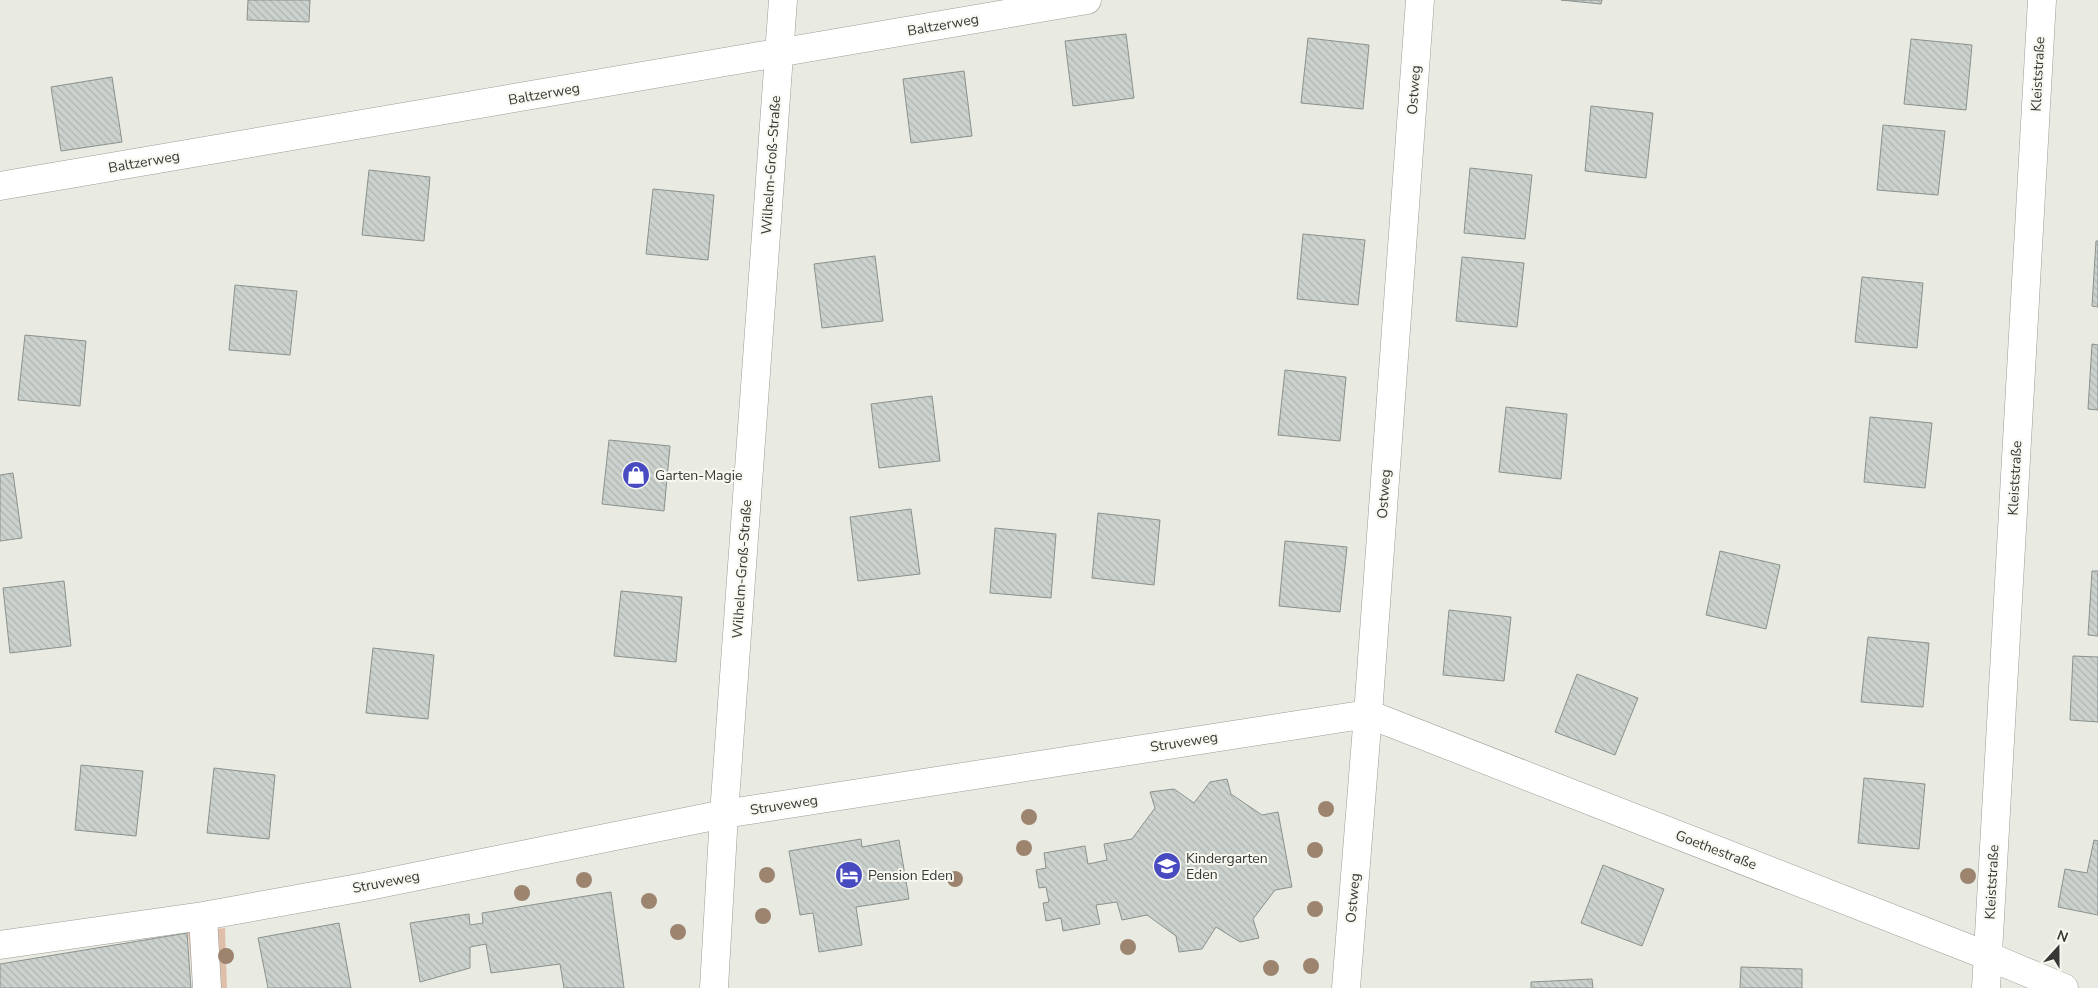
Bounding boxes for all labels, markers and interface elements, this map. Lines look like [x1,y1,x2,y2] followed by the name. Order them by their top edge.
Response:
[906,9,980,41] street label: Baltzerweg
[2027,36,2049,112] street label: Kleiststraße
[1403,65,1425,115] street label: Ostweg
[507,78,581,110] street label: Baltzerweg
[757,95,785,235] street label: Wilhelm-Groß-Straße
[107,146,181,178] street label: Baltzerweg
[2004,440,2026,516] street label: Kleiststraße
[621,460,651,490] shop icon: Garten-Magie
[655,466,742,485] place label: Garten-Magie
[1373,469,1395,519] street label: Ostweg
[728,499,756,639] street label: Wilhelm-Groß-Straße
[1149,727,1219,757] street label: Struveweg
[749,790,819,820] street label: Struveweg
[1673,826,1759,874] street label: Goethestraße
[1981,844,2003,920] street label: Kleiststraße
[1186,849,1268,884] place label: Kindergarten Eden
[1152,851,1182,881] school or university icon: Kindergarten Eden
[834,860,864,890] hotel icon: Pension Eden
[351,866,421,898] street label: Struveweg
[868,866,953,885] place label: Pension Eden
[1341,872,1365,924] street label: Ostweg
[2033,923,2083,973] north arrow
[2054,926,2071,947] text: N

